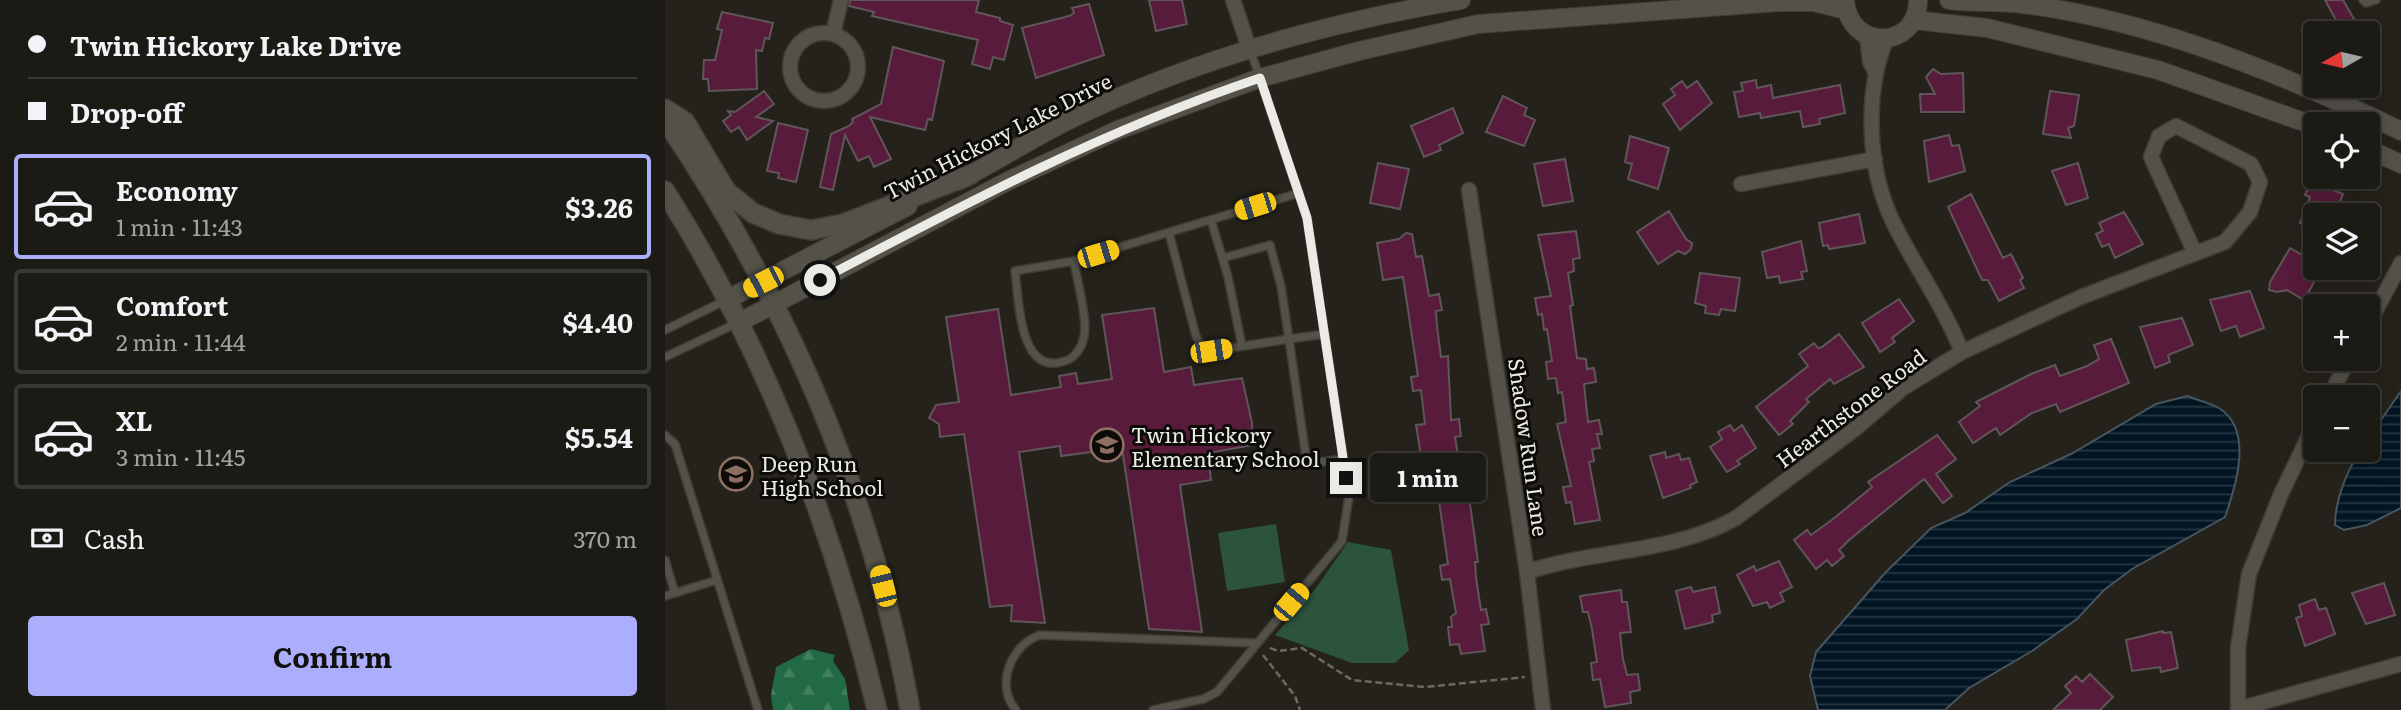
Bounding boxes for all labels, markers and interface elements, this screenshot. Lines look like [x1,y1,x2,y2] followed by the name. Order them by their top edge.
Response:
[2303,21,2380,98] north arrow
[2303,21,2380,462] map controls
[70,25,401,64] text: Twin Hickory Lake Drive
[878,64,1116,206] street label: Twin Hickory Lake Drive
[70,92,183,131] text: Drop-off
[2303,112,2380,189] button: locate
[116,170,238,209] text: Economy
[32,175,95,238] icon: car
[565,187,633,226] text: $3.26
[1232,190,1279,222] car
[2303,203,2380,280] button: layers
[116,209,243,243] text: 1 min · 11:43
[1075,238,1122,270] car
[740,263,787,301] car
[804,264,836,296] route start
[116,285,228,324] text: Comfort
[32,290,95,353] icon: car
[2303,294,2380,371] button: +
[562,302,633,341] text: $4.40
[116,324,246,358] text: 2 min · 11:44
[1189,337,1234,365] car
[1768,340,1932,474] street label: Hearthstone Road
[1502,356,1558,538] street label: Shadow Run Lane
[2303,385,2380,462] button: −
[116,400,153,439] text: XL
[32,405,95,468] icon: car
[565,417,633,456] text: $5.54
[1131,418,1320,473] place label: Twin Hickory Elementary School
[1088,426,1126,464] school or university icon: Twin Hickory Elementary School
[116,439,245,473] text: 3 min · 11:45
[761,447,883,502] place label: Deep Run High School
[1371,454,1486,503] callout: 1 min
[717,455,755,493] school or university icon: Deep Run High School
[1397,460,1459,494] text: 1 min
[1330,462,1362,494] route end
[84,518,145,557] text: Cash
[28,519,66,557] icon: cash
[573,521,637,555] text: 370 m
[868,563,899,609] car
[1270,579,1313,625] car
[28,616,637,696] button: Confirm

